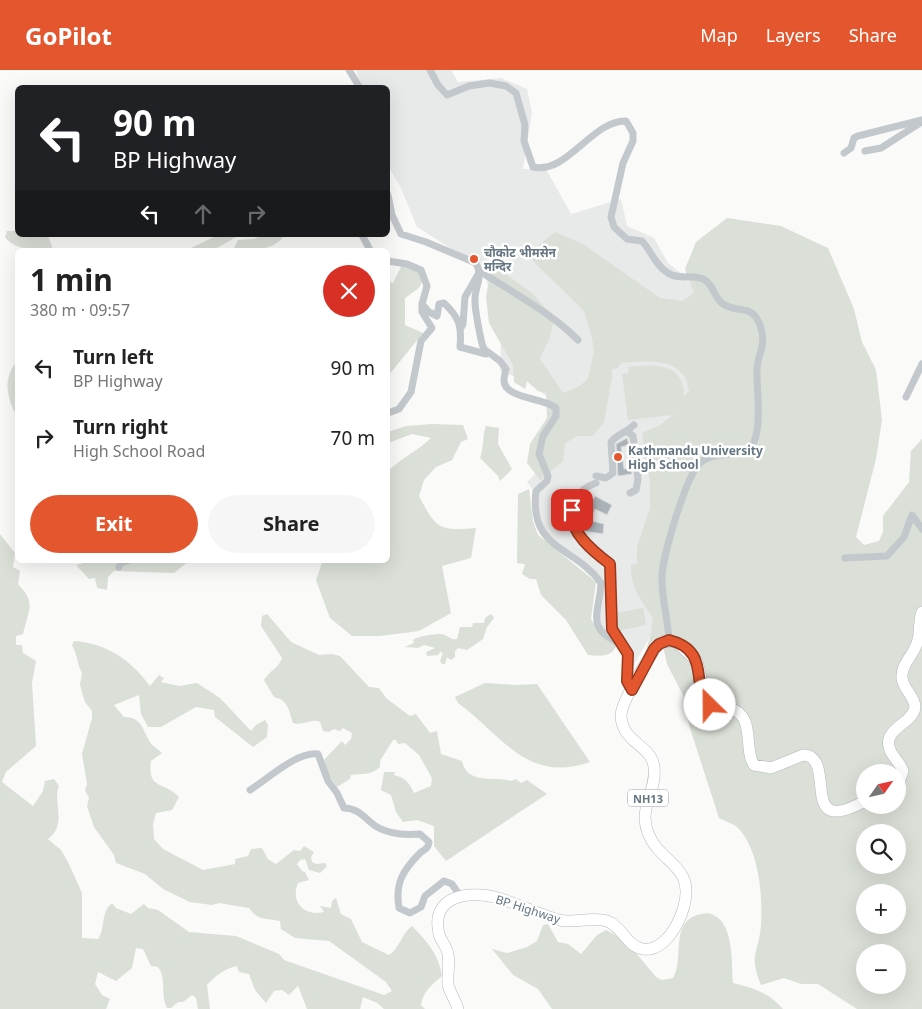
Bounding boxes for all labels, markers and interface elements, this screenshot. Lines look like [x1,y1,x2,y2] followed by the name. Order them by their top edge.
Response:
[25,19,112,52] text: GoPilot
[700,23,738,47] text: Map
[766,23,821,47] text: Layers
[849,23,897,47] text: Share
[113,99,196,146] text: 90 m
[30,105,95,170] icon: left
[113,144,236,174] text: BP Highway
[136,200,164,228] icon: left
[189,200,217,228] icon: ahead
[242,200,270,228] icon: right
[484,244,556,275] place label: चौकोट भीमसेन मन्दिर
[468,253,480,265] marker: चौकोट भीमसेन मन्दिर
[30,259,113,300] text: 1 min
[323,265,375,317] button: close
[30,299,130,321] text: 380 m · 09:57
[73,344,154,370] text: Turn left
[30,354,58,382] icon: left
[331,355,375,381] text: 90 m
[73,370,163,392] text: BP Highway
[73,414,168,440] text: Turn right
[30,424,58,452] icon: right
[331,425,375,451] text: 70 m
[73,440,205,462] text: High School Road
[628,442,763,473] place label: Kathmandu University High School
[612,451,624,463] marker: Kathmandu University High School
[551,489,593,531] pin
[30,495,198,553] button: Exit
[208,495,375,553] button: Share
[558,496,586,524] icon: arrive
[683,678,735,730] position arrow
[856,764,906,814] north arrow
[856,764,906,994] map controls
[628,790,668,806] road number: NH13
[856,824,906,874] button: search
[856,884,906,934] button: +
[493,891,563,928] street label: BP Highway
[856,944,906,994] button: −

